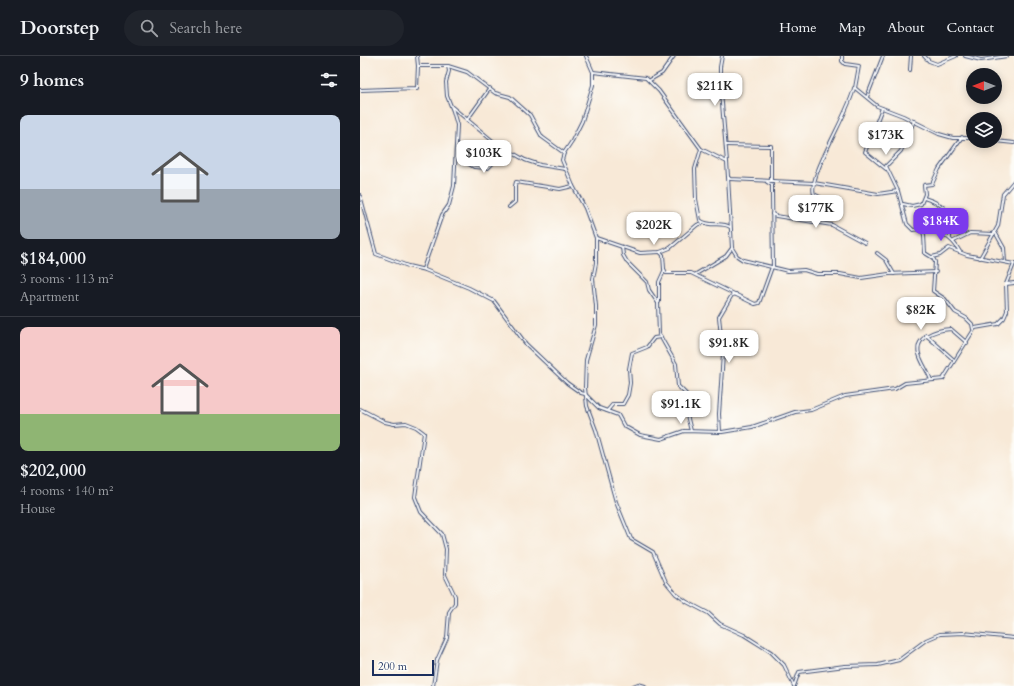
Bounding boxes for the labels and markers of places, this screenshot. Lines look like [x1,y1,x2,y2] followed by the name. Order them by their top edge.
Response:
[687,73,743,107] pin: $211K
[858,122,914,156] pin: $173K
[456,140,512,174] pin: $103K
[788,195,844,229] pin: $177K
[913,208,969,242] pin: $184K
[626,212,682,246] pin: $202K
[897,297,945,331] pin: $82K
[696,330,762,364] pin: $91.8K
[648,391,714,425] pin: $91.1K

